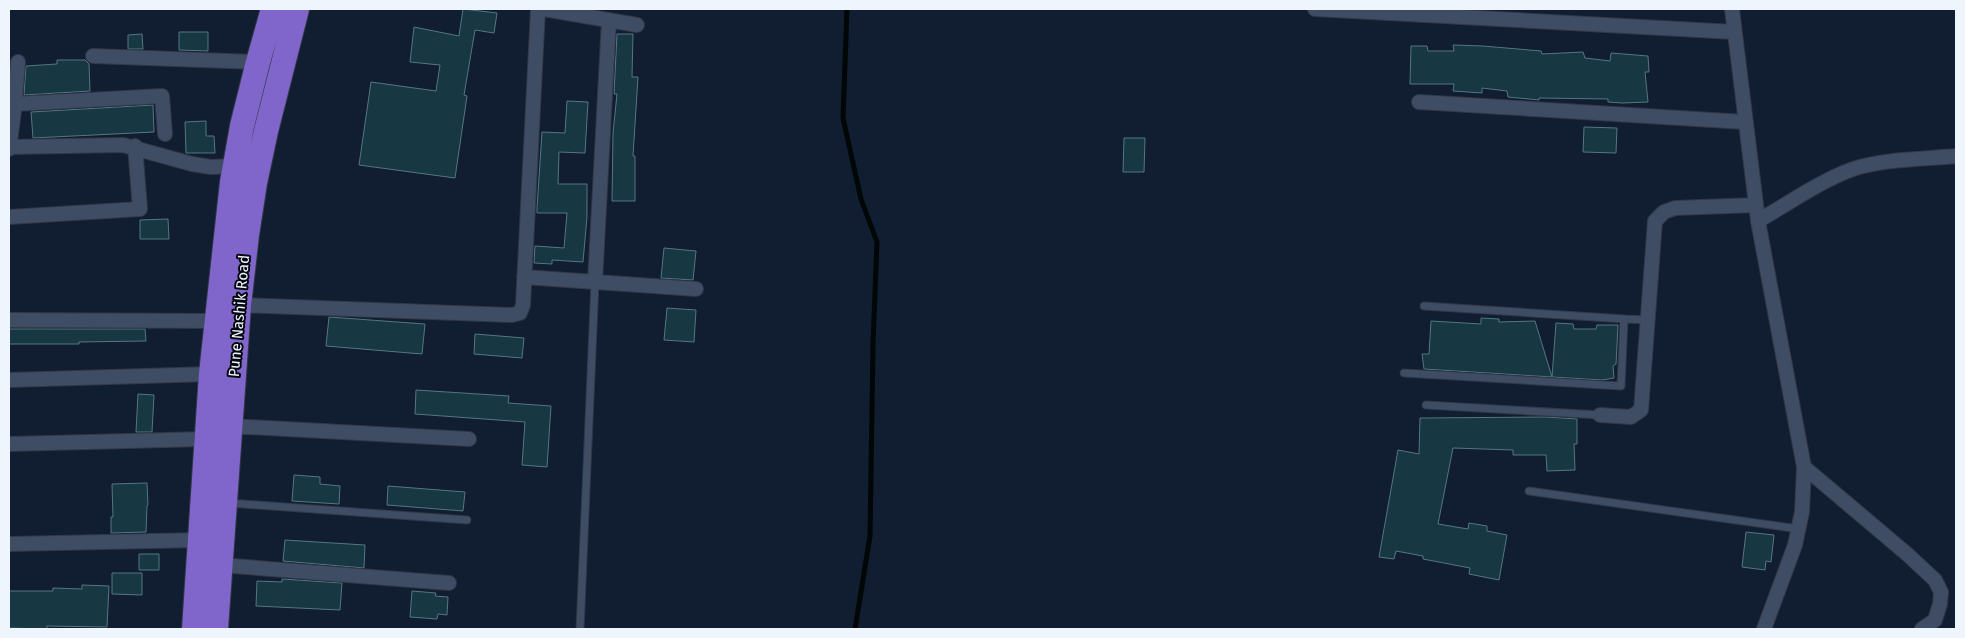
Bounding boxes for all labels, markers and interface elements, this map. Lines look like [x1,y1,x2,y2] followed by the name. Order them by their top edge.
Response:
[225,254,253,378] street label: Pune Nashik Road

